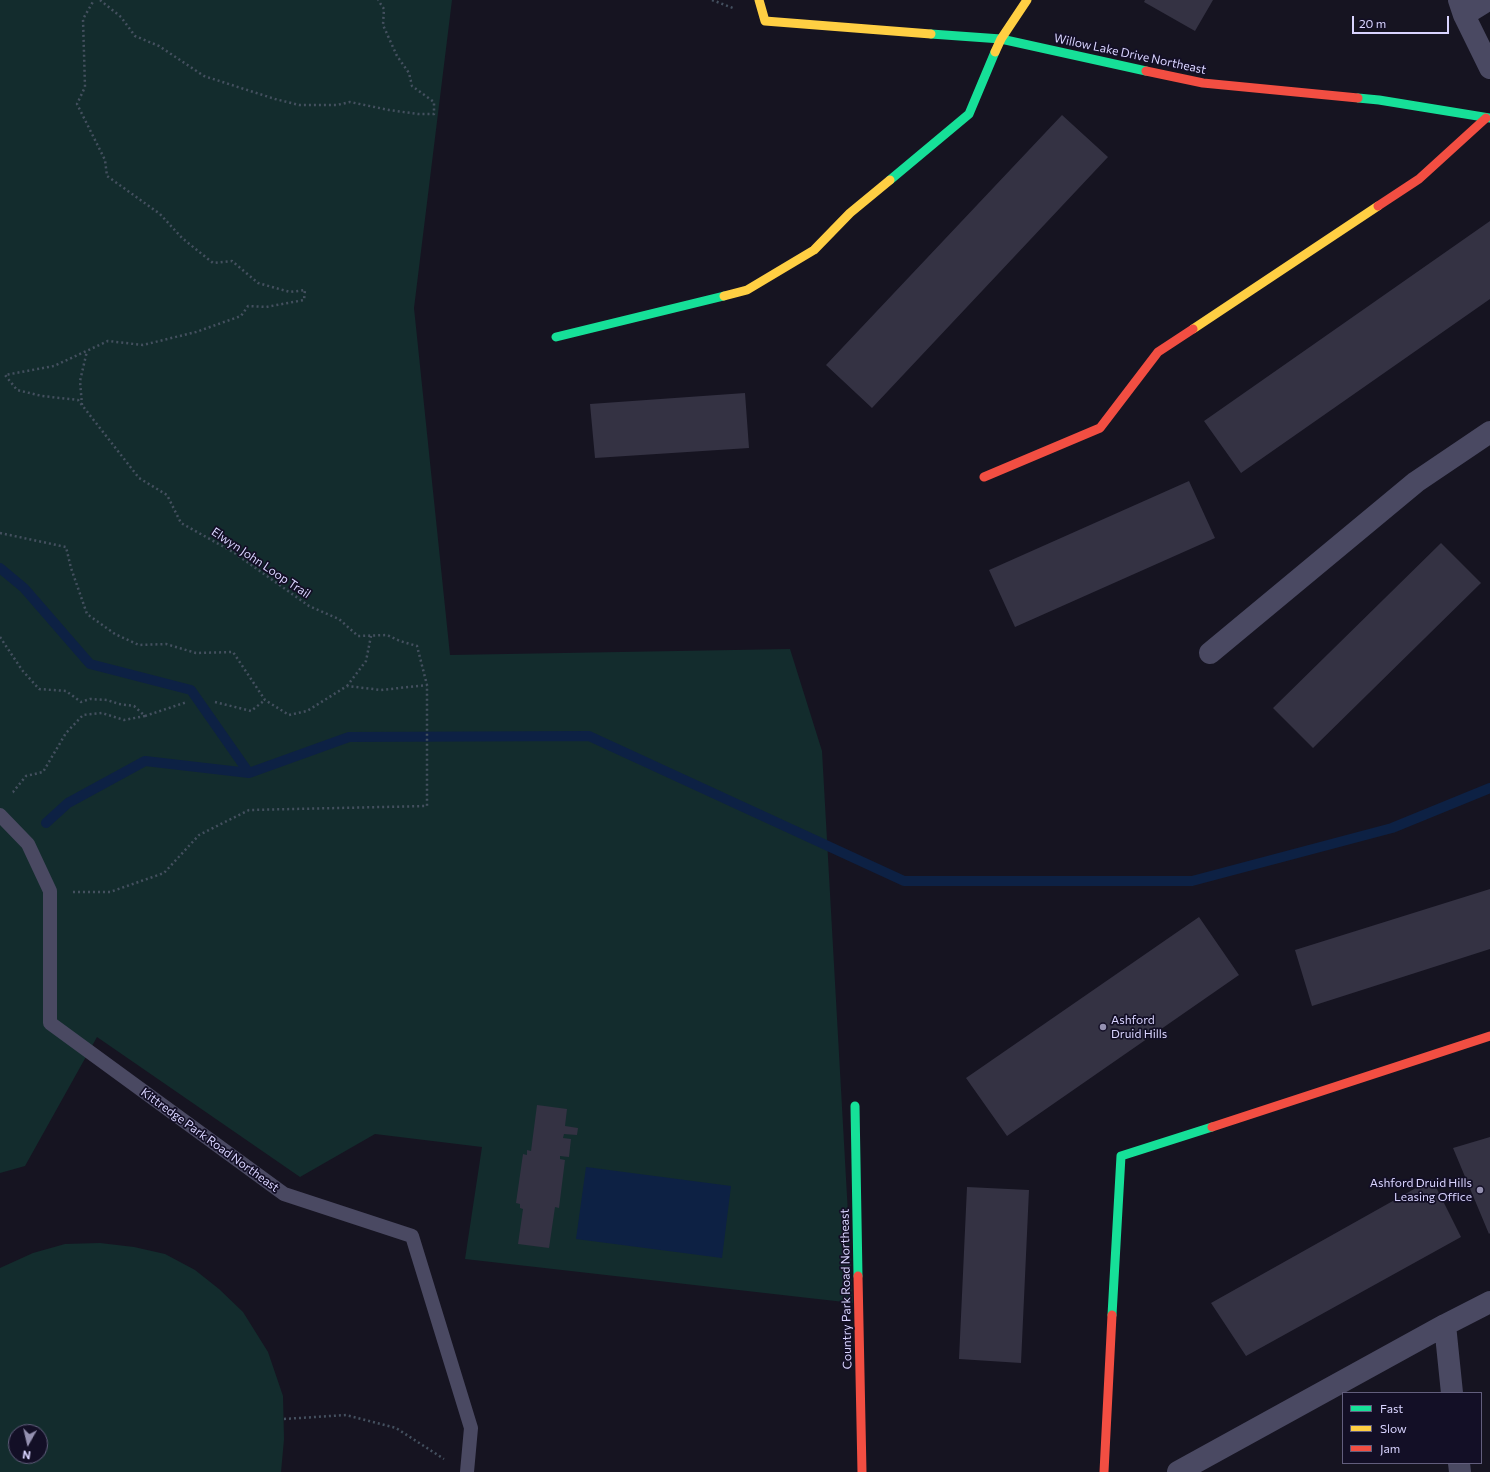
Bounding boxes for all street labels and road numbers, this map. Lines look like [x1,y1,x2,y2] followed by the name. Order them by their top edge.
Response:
[1053,31,1207,77] street label: Willow Lake Drive Northeast
[209,525,313,601] street label: Elwyn John Loop Trail
[138,1085,282,1195] street label: Kittredge Park Road Northeast
[837,1209,855,1369] street label: Country Park Road Northeast

